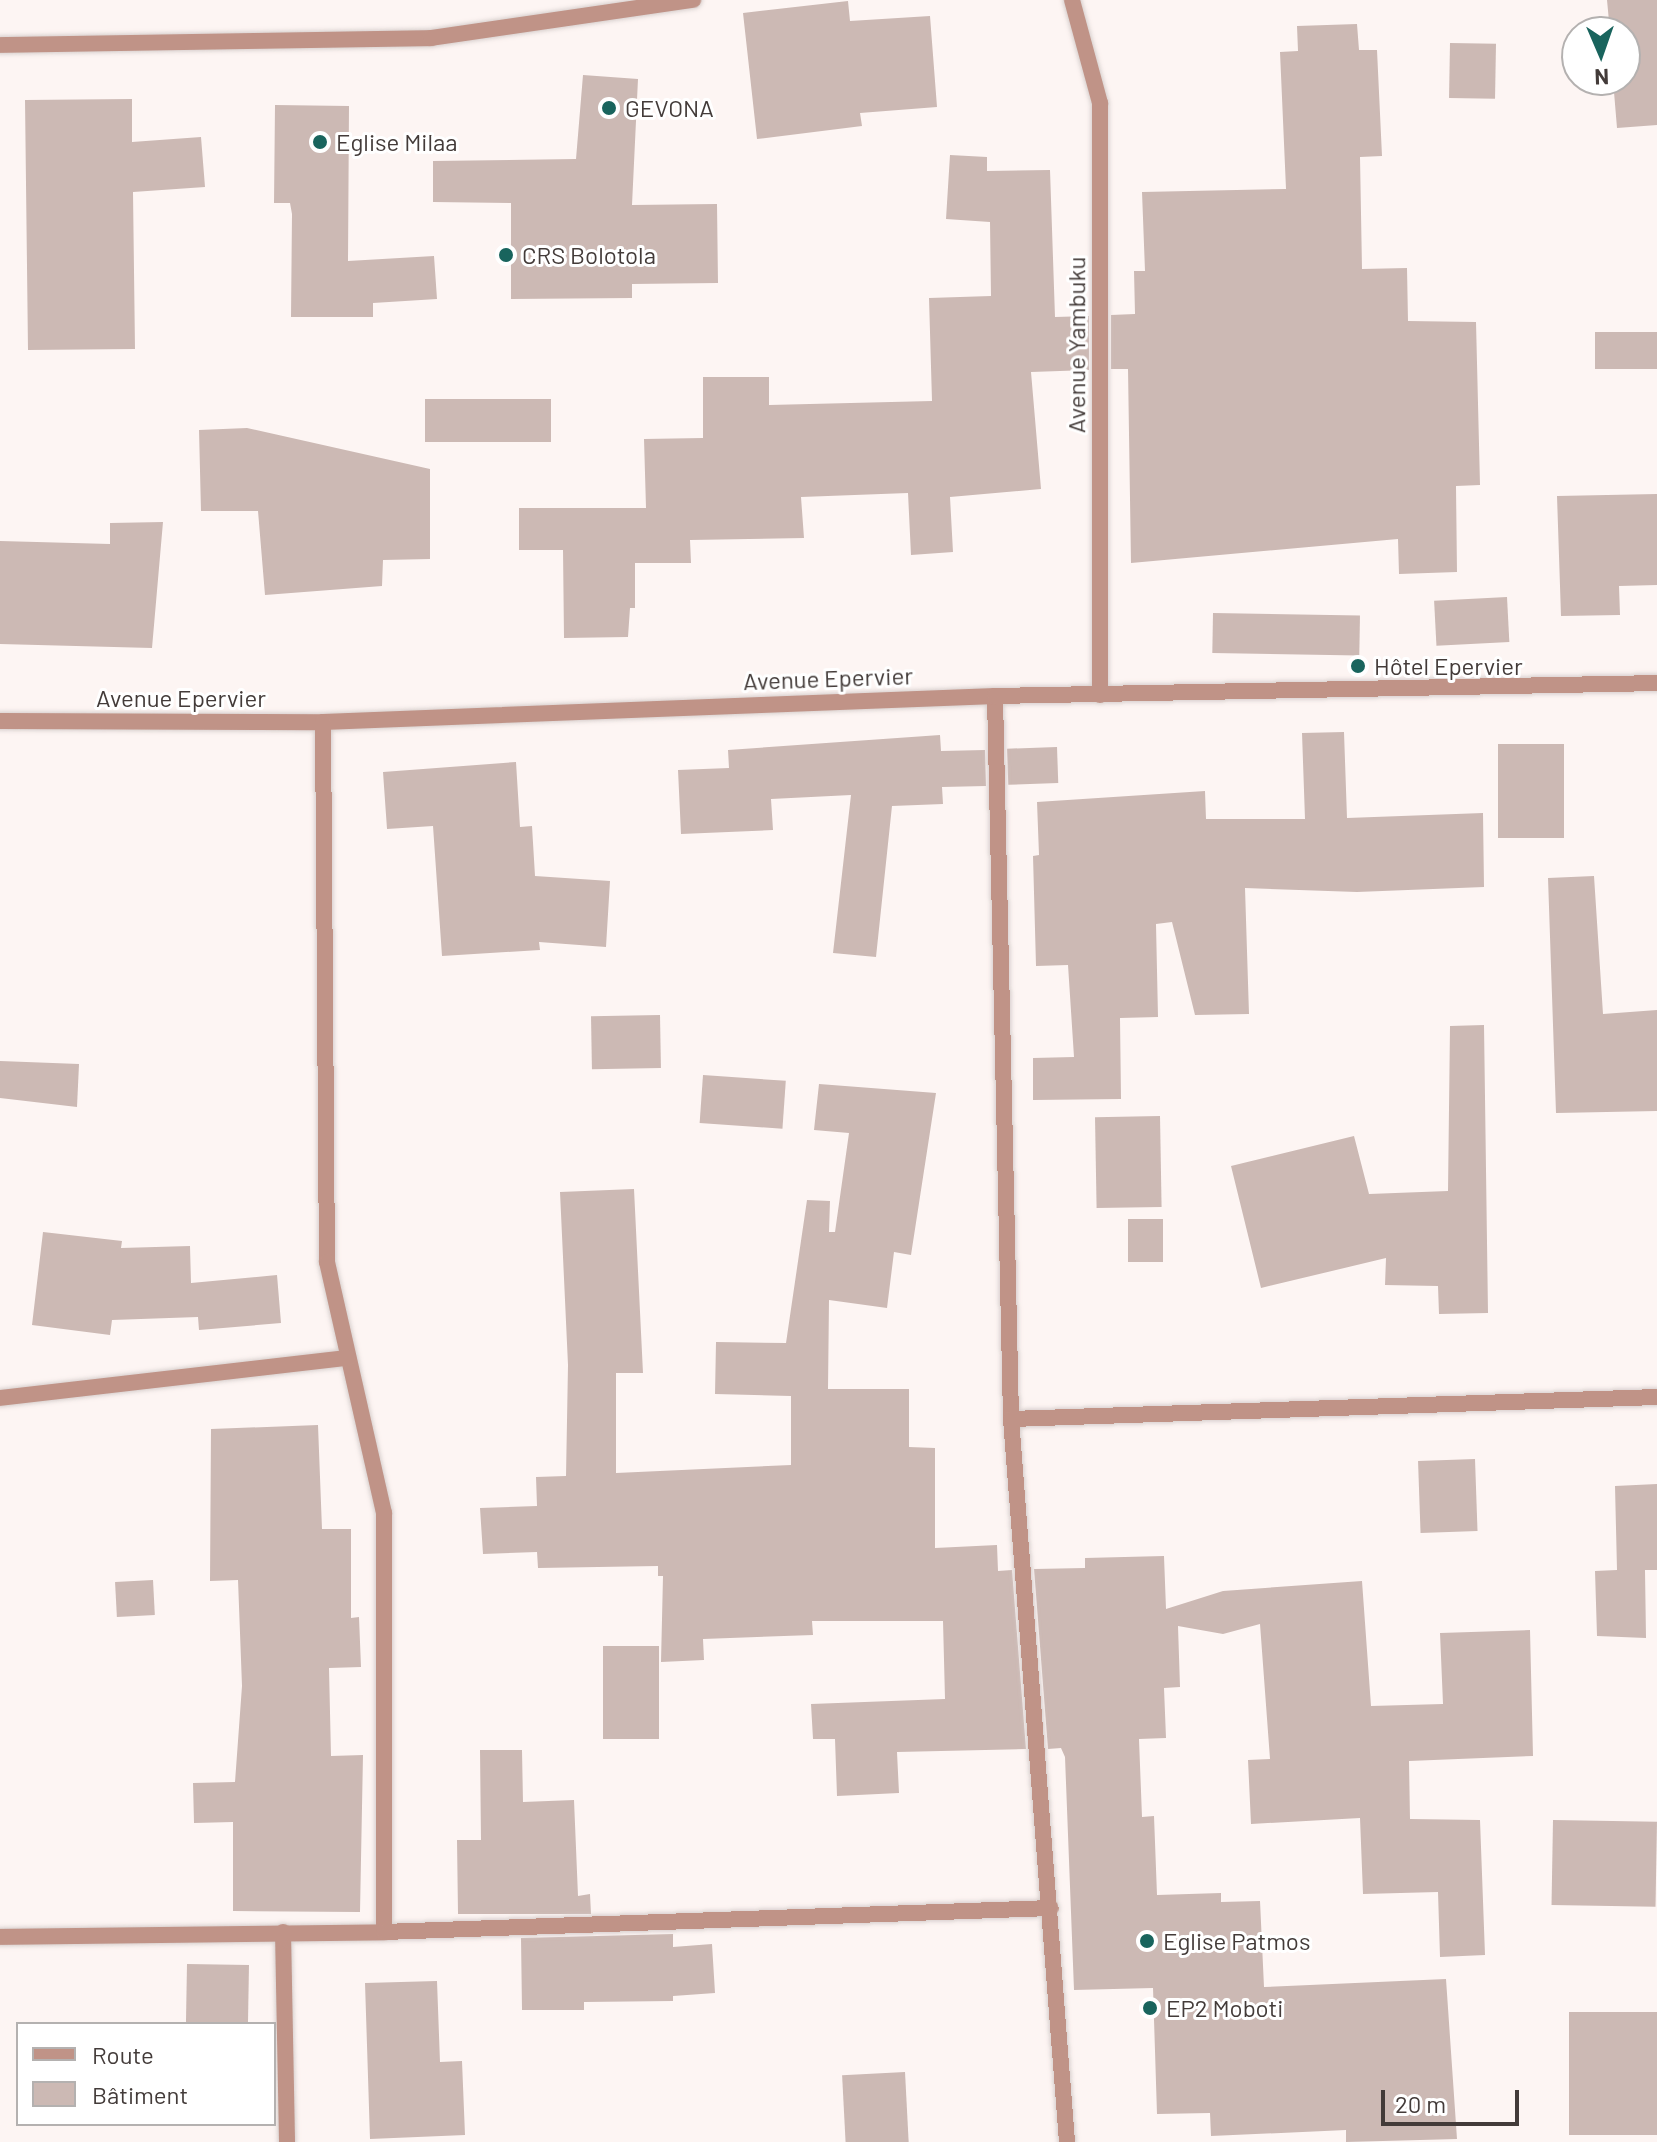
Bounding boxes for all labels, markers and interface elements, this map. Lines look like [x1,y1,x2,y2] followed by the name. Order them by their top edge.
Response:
[1561,16,1641,96] north arrow
[1594,65,1610,91] text: N
[625,94,714,122] place label: GEVONA
[600,99,618,117] marker: GEVONA
[336,128,457,156] place label: Eglise Milaa
[311,133,329,151] marker: Eglise Milaa
[522,241,656,269] place label: CRS Bolotola
[497,246,515,264] marker: CRS Bolotola
[1062,257,1090,433] street label: Avenue Yambuku
[1374,652,1523,680] place label: Hôtel Epervier
[1349,657,1367,675] marker: Hôtel Epervier
[743,661,913,695] street label: Avenue Epervier
[96,684,266,712] street label: Avenue Epervier
[1163,1927,1310,1955] place label: Eglise Patmos
[1138,1932,1156,1950] marker: Eglise Patmos
[1166,1994,1283,2022] place label: EP2 Moboti
[1141,1999,1159,2017] marker: EP2 Moboti
[16,2022,276,2126] legend
[92,2040,154,2069] text: Route
[1385,2074,1523,2124] scale bar
[92,2080,188,2109] text: Bâtiment
[1395,2089,1446,2118] text: 20 m

